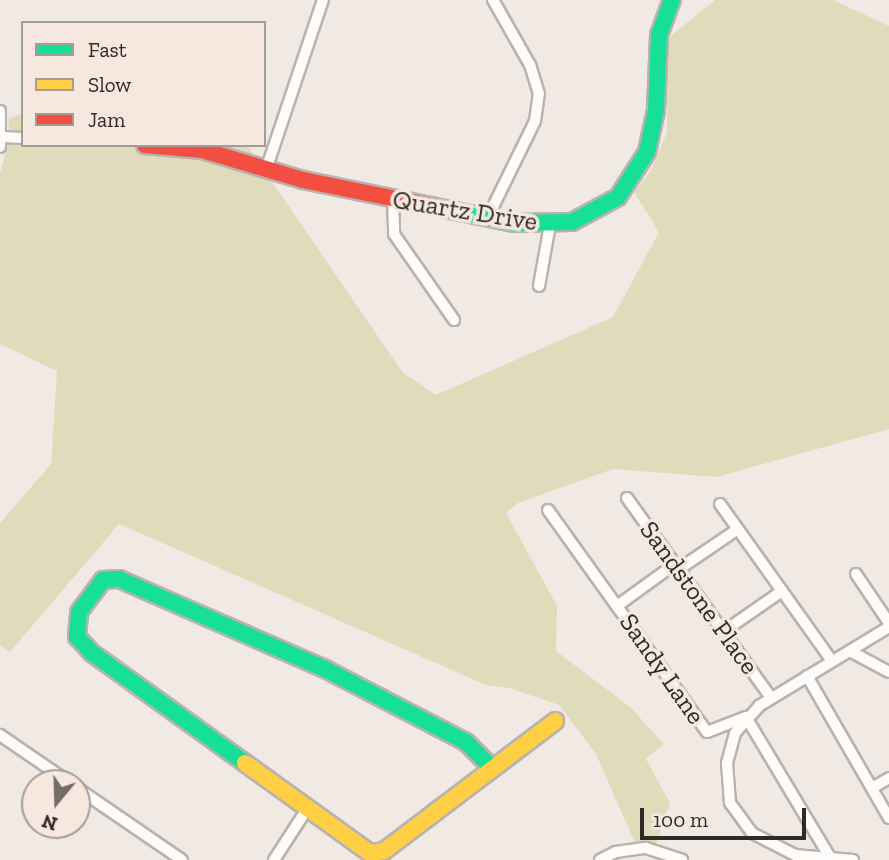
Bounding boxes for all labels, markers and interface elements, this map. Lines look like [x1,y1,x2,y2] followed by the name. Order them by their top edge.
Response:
[21,21,266,147] legend
[88,37,127,62] text: Fast
[88,72,131,97] text: Slow
[88,107,125,132] text: Jam
[390,184,540,238] street label: Quartz Drive
[633,515,765,681] street label: Sandstone Place
[612,607,712,731] street label: Sandy Lane
[21,769,91,839] north arrow
[644,794,810,838] scale bar
[653,807,708,832] text: 100 m
[39,809,60,836] text: N

